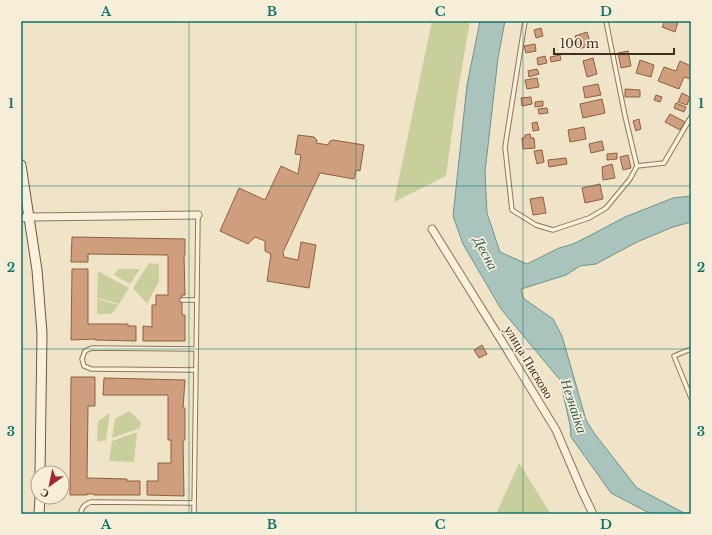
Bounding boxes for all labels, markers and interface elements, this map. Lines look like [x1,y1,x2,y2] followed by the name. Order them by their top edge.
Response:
[100,3,112,20] text: A
[267,3,277,20] text: B
[435,3,446,20] text: C
[600,3,612,20] text: D
[554,30,674,56] scale bar
[560,36,599,51] text: 100 m
[8,95,14,112] text: 1
[698,95,704,112] text: 1
[469,232,502,273] water label: Десна
[7,259,15,276] text: 2
[697,259,705,276] text: 2
[500,322,558,402] street label: улица Писково
[557,376,591,435] water label: Незнайка
[7,423,15,440] text: 3
[697,423,705,440] text: 3
[30,465,70,505] north arrow
[37,485,52,501] text: С
[100,516,112,533] text: A
[267,516,277,533] text: B
[435,516,446,533] text: C
[600,516,612,533] text: D

